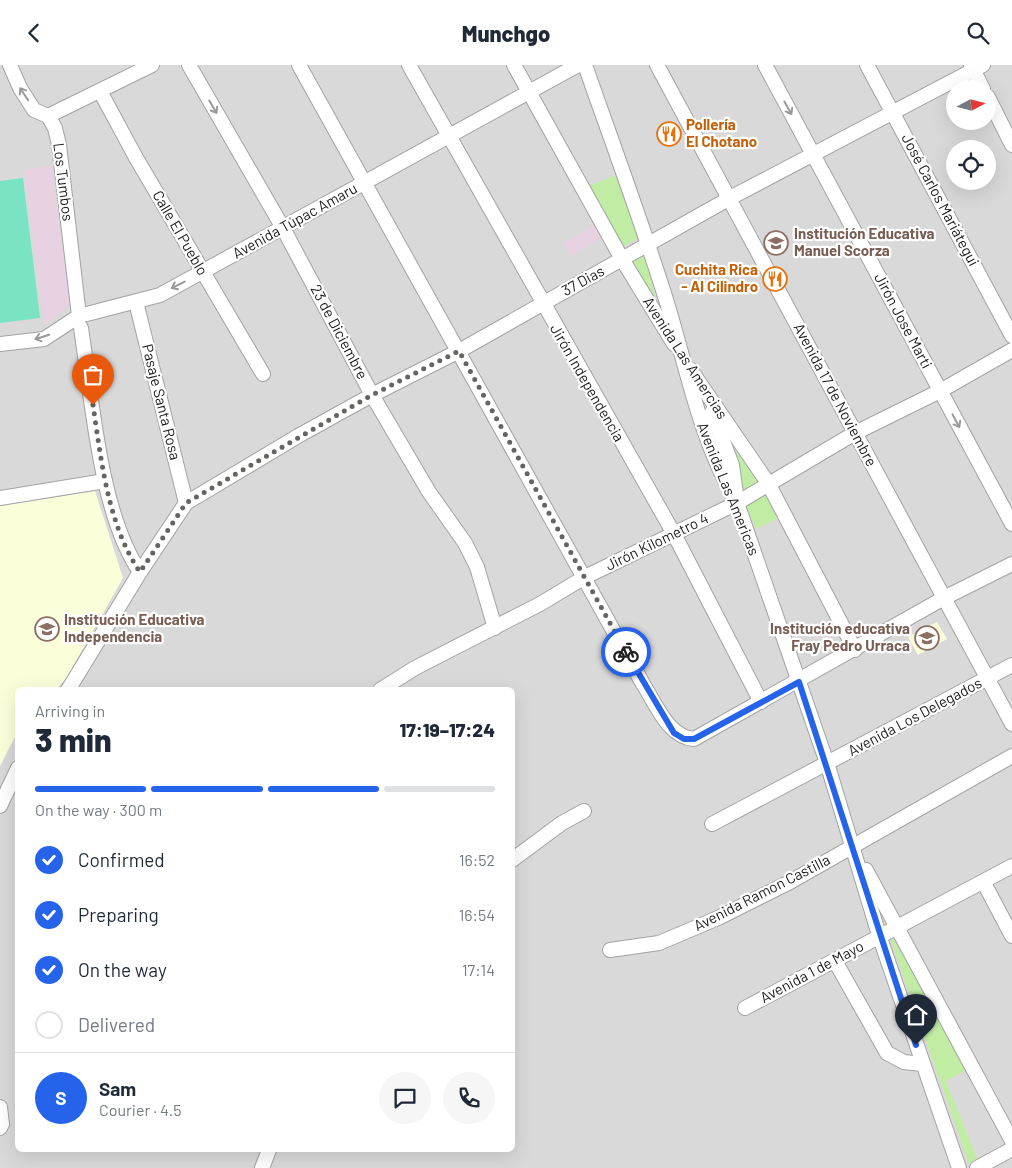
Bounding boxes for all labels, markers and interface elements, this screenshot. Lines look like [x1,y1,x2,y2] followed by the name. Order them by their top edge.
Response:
[20,19,48,47] icon: back
[964,19,992,47] icon: search
[462,20,550,46] text: Munchgo
[946,80,996,130] north arrow
[946,80,996,190] map controls
[19,88,29,102] one-way arrow
[209,100,219,114] one-way arrow
[783,100,793,115] one-way arrow
[686,115,757,150] place label: Pollería El Chotano
[656,121,682,147] restaurant icon: Pollería El Chotano
[898,130,983,269] street label: José Carlos Mariátegui
[946,140,996,190] button: locate
[50,142,78,222] street label: Los Tumbos
[229,178,360,262] street label: Avenida Túpac Amaru
[149,187,212,278] street label: Calle El Pueblo
[794,224,935,259] place label: Institución Educativa Manuel Scorza
[763,230,789,256] school or university icon: Institución Educativa Manuel Scorza
[675,260,758,295] place label: Cuchita Rica - Al Cilindro
[558,261,607,299] street label: 37 Dias
[762,266,788,292] restaurant icon: Cuchita Rica - Al Cilindro
[871,270,937,371] street label: Jirón Jose Marti
[171,280,186,290] one-way arrow
[307,281,372,382] street label: 23 de Diciembre
[640,293,732,422] street label: Avenida Las Amercias
[790,320,881,469] street label: Avenida 17 de Noviembre
[547,321,629,444] street label: Jirón Independencia
[34,333,50,343] one-way arrow
[139,342,185,462] street label: Pasaje Santa Rosa
[72,354,114,405] pin
[79,361,107,389] icon: bag
[951,413,961,428] one-way arrow
[694,419,764,558] street label: Avenida Las Americas
[602,508,711,574] street label: Jirón Kilometro 4
[64,610,205,645] place label: Institución Educativa Independencia
[34,616,60,642] school or university icon: Institución Educativa Independencia
[770,619,910,654] place label: Institución educativa Fray Pedro Urraca
[914,625,940,651] school or university icon: Institución educativa Fray Pedro Urraca
[601,627,651,677] courier
[612,638,640,666] icon: bike
[844,673,985,759] street label: Avenida Los Delegados
[35,701,105,720] text: Arriving in
[399,718,495,741] text: 17:19–17:24
[35,720,112,758] text: 3 min
[35,800,162,819] text: On the way · 300 m
[35,846,63,874] icon: check
[78,848,165,871] text: Confirmed
[459,850,495,869] text: 16:52
[690,850,833,934] street label: Avenida Ramon Castilla
[35,901,63,929] icon: check
[78,903,159,926] text: Preparing
[459,905,495,924] text: 16:54
[757,936,866,1006] street label: Avenida 1 de Mayo
[35,956,63,984] icon: check
[78,958,167,981] text: On the way
[462,960,495,979] text: 17:14
[895,994,937,1045] pin
[902,1001,930,1029] icon: home
[78,1013,155,1036] text: Delivered
[379,1072,431,1124] button: chat
[443,1072,495,1124] button: phone
[99,1077,136,1100] text: Sam
[55,1086,67,1109] text: S
[99,1100,182,1119] text: Courier · 4.5

